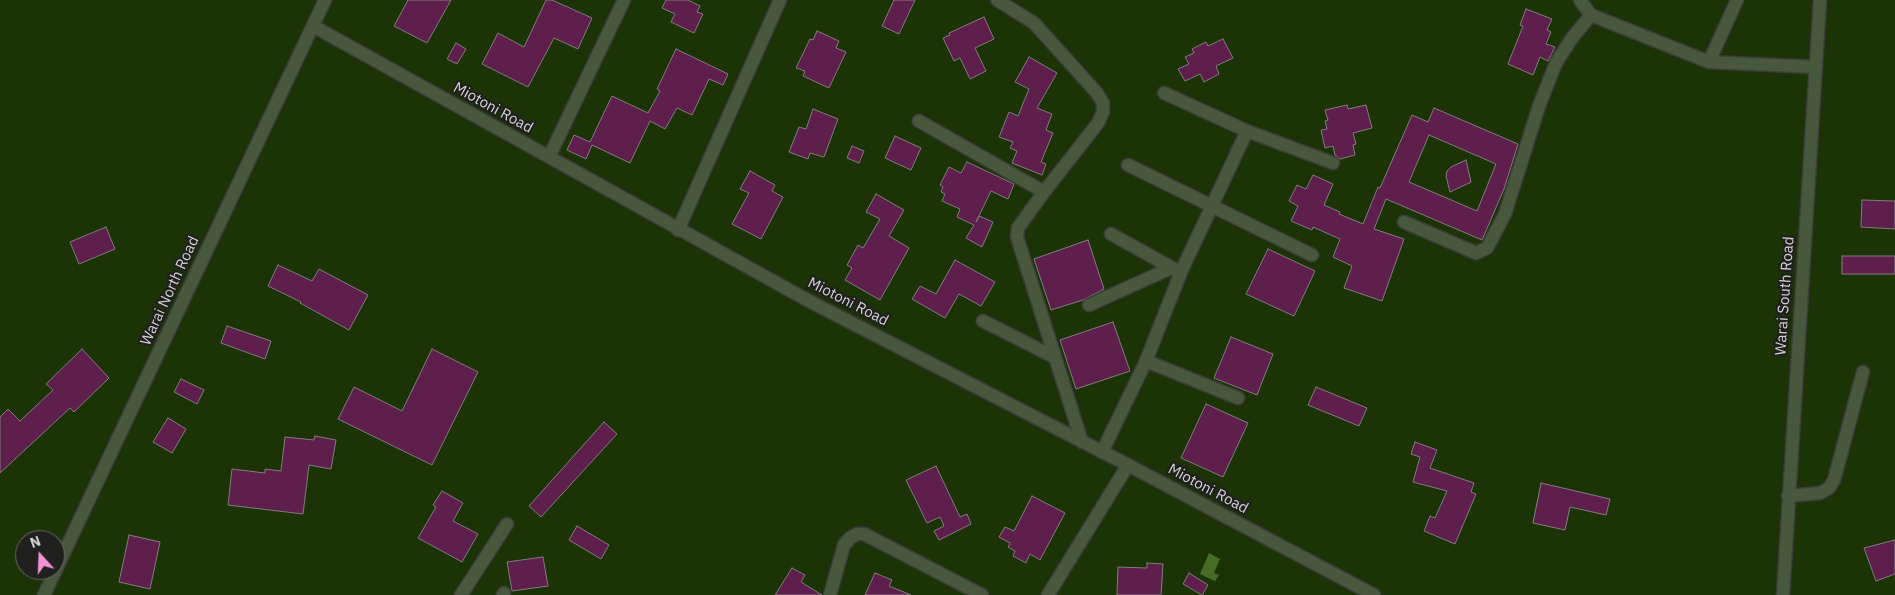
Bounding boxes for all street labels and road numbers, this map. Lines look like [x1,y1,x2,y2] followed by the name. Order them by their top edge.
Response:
[450,79,536,137] street label: Miotoni Road
[137,234,203,348] street label: Warai North Road
[1772,236,1798,356] street label: Warai South Road
[805,274,891,330] street label: Miotoni Road
[1165,460,1251,518] street label: Miotoni Road

